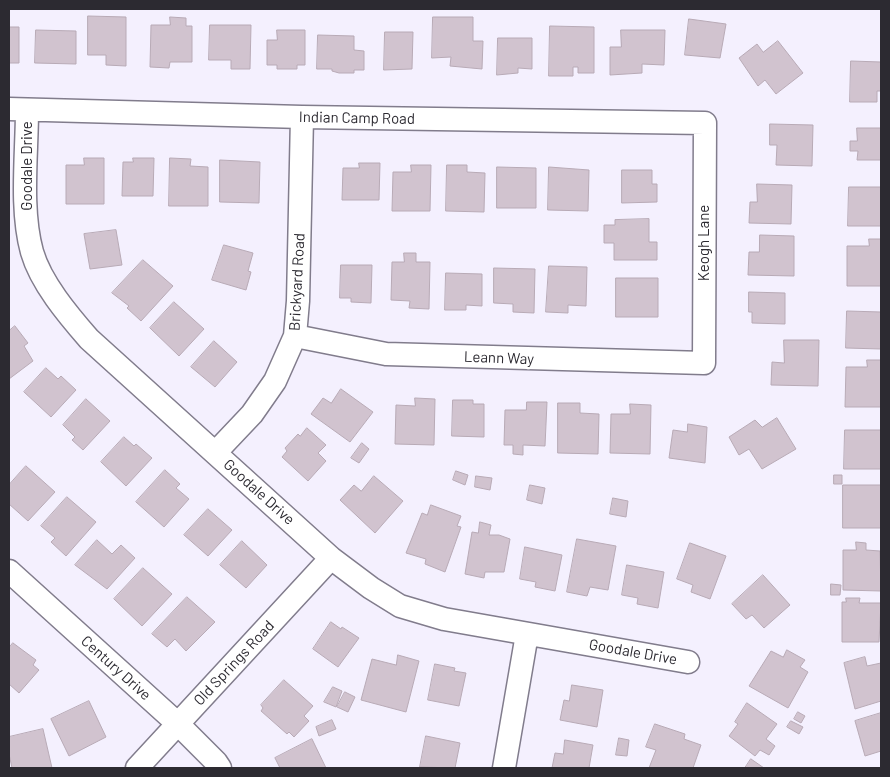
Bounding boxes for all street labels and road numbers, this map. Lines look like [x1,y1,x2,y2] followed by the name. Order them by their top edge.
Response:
[299,108,415,128] street label: Indian Camp Road
[18,121,36,211] street label: Goodale Drive
[695,205,713,281] street label: Keogh Lane
[285,233,309,331] street label: Brickyard Road
[464,348,534,368] street label: Leann Way
[220,455,298,529] street label: Goodale Drive
[190,617,278,709] street label: Old Springs Road
[77,632,155,704] street label: Century Drive
[587,635,679,669] street label: Goodale Drive

